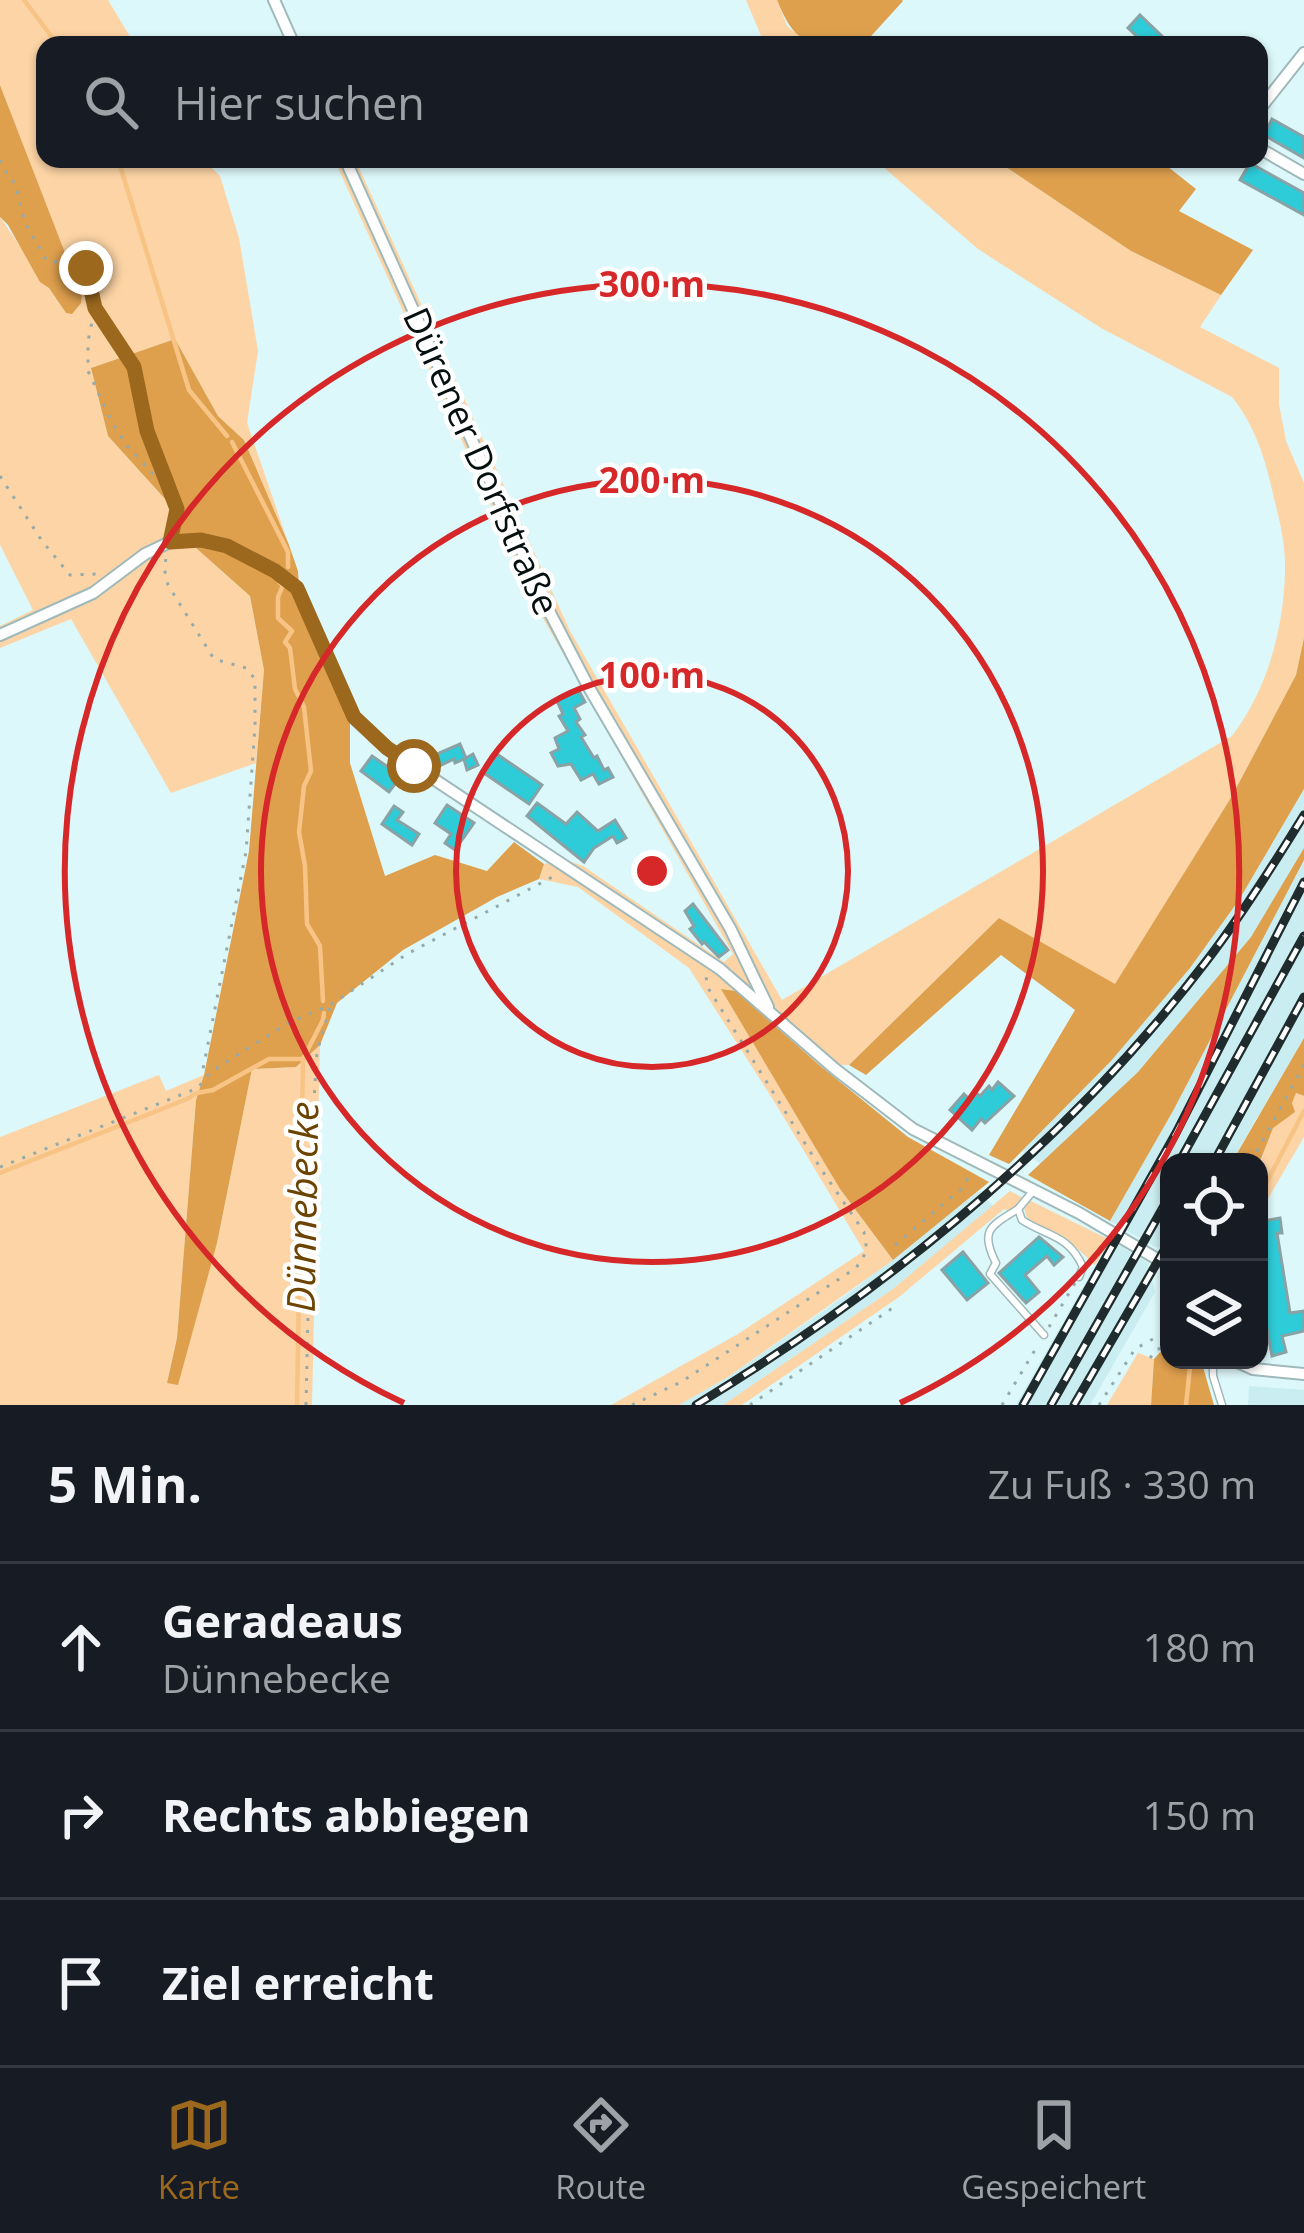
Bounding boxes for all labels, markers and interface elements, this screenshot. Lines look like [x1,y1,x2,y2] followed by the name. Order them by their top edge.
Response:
[36,36,1268,168] search box
[78,69,144,135] icon: search
[174,72,425,133] text: Hier suchen
[59,241,113,295] route end
[599,259,705,308] text: 300 m
[392,300,572,622] street label: Dürener Dorfstraße
[599,455,705,504] text: 200 m
[599,650,705,699] text: 100 m
[387,739,441,793] route start
[631,850,673,892] centre of rings
[273,1101,329,1313] water label: Dünnebecke
[1160,1153,1268,1369] map controls
[1160,1153,1268,1261] button: locate
[1160,1261,1268,1369] button: layers
[48,1448,202,1518] text: 5 Min.
[988,1457,1256,1510] text: Zu Fuß · 330 m
[162,1590,403,1651] text: Geradeaus
[48,1614,114,1680] icon: ahead
[1143,1620,1256,1673] text: 180 m
[162,1651,391,1704] text: Dünnebecke
[48,1782,114,1848] icon: right
[162,1784,531,1845] text: Rechts abbiegen
[1143,1788,1256,1841] text: 150 m
[48,1950,114,2016] icon: arrive
[162,1952,434,2013] text: Ziel erreicht
[158,2092,240,2209] tab: Karte
[555,2092,646,2209] tab: Route
[961,2092,1146,2209] tab: Gespeichert

